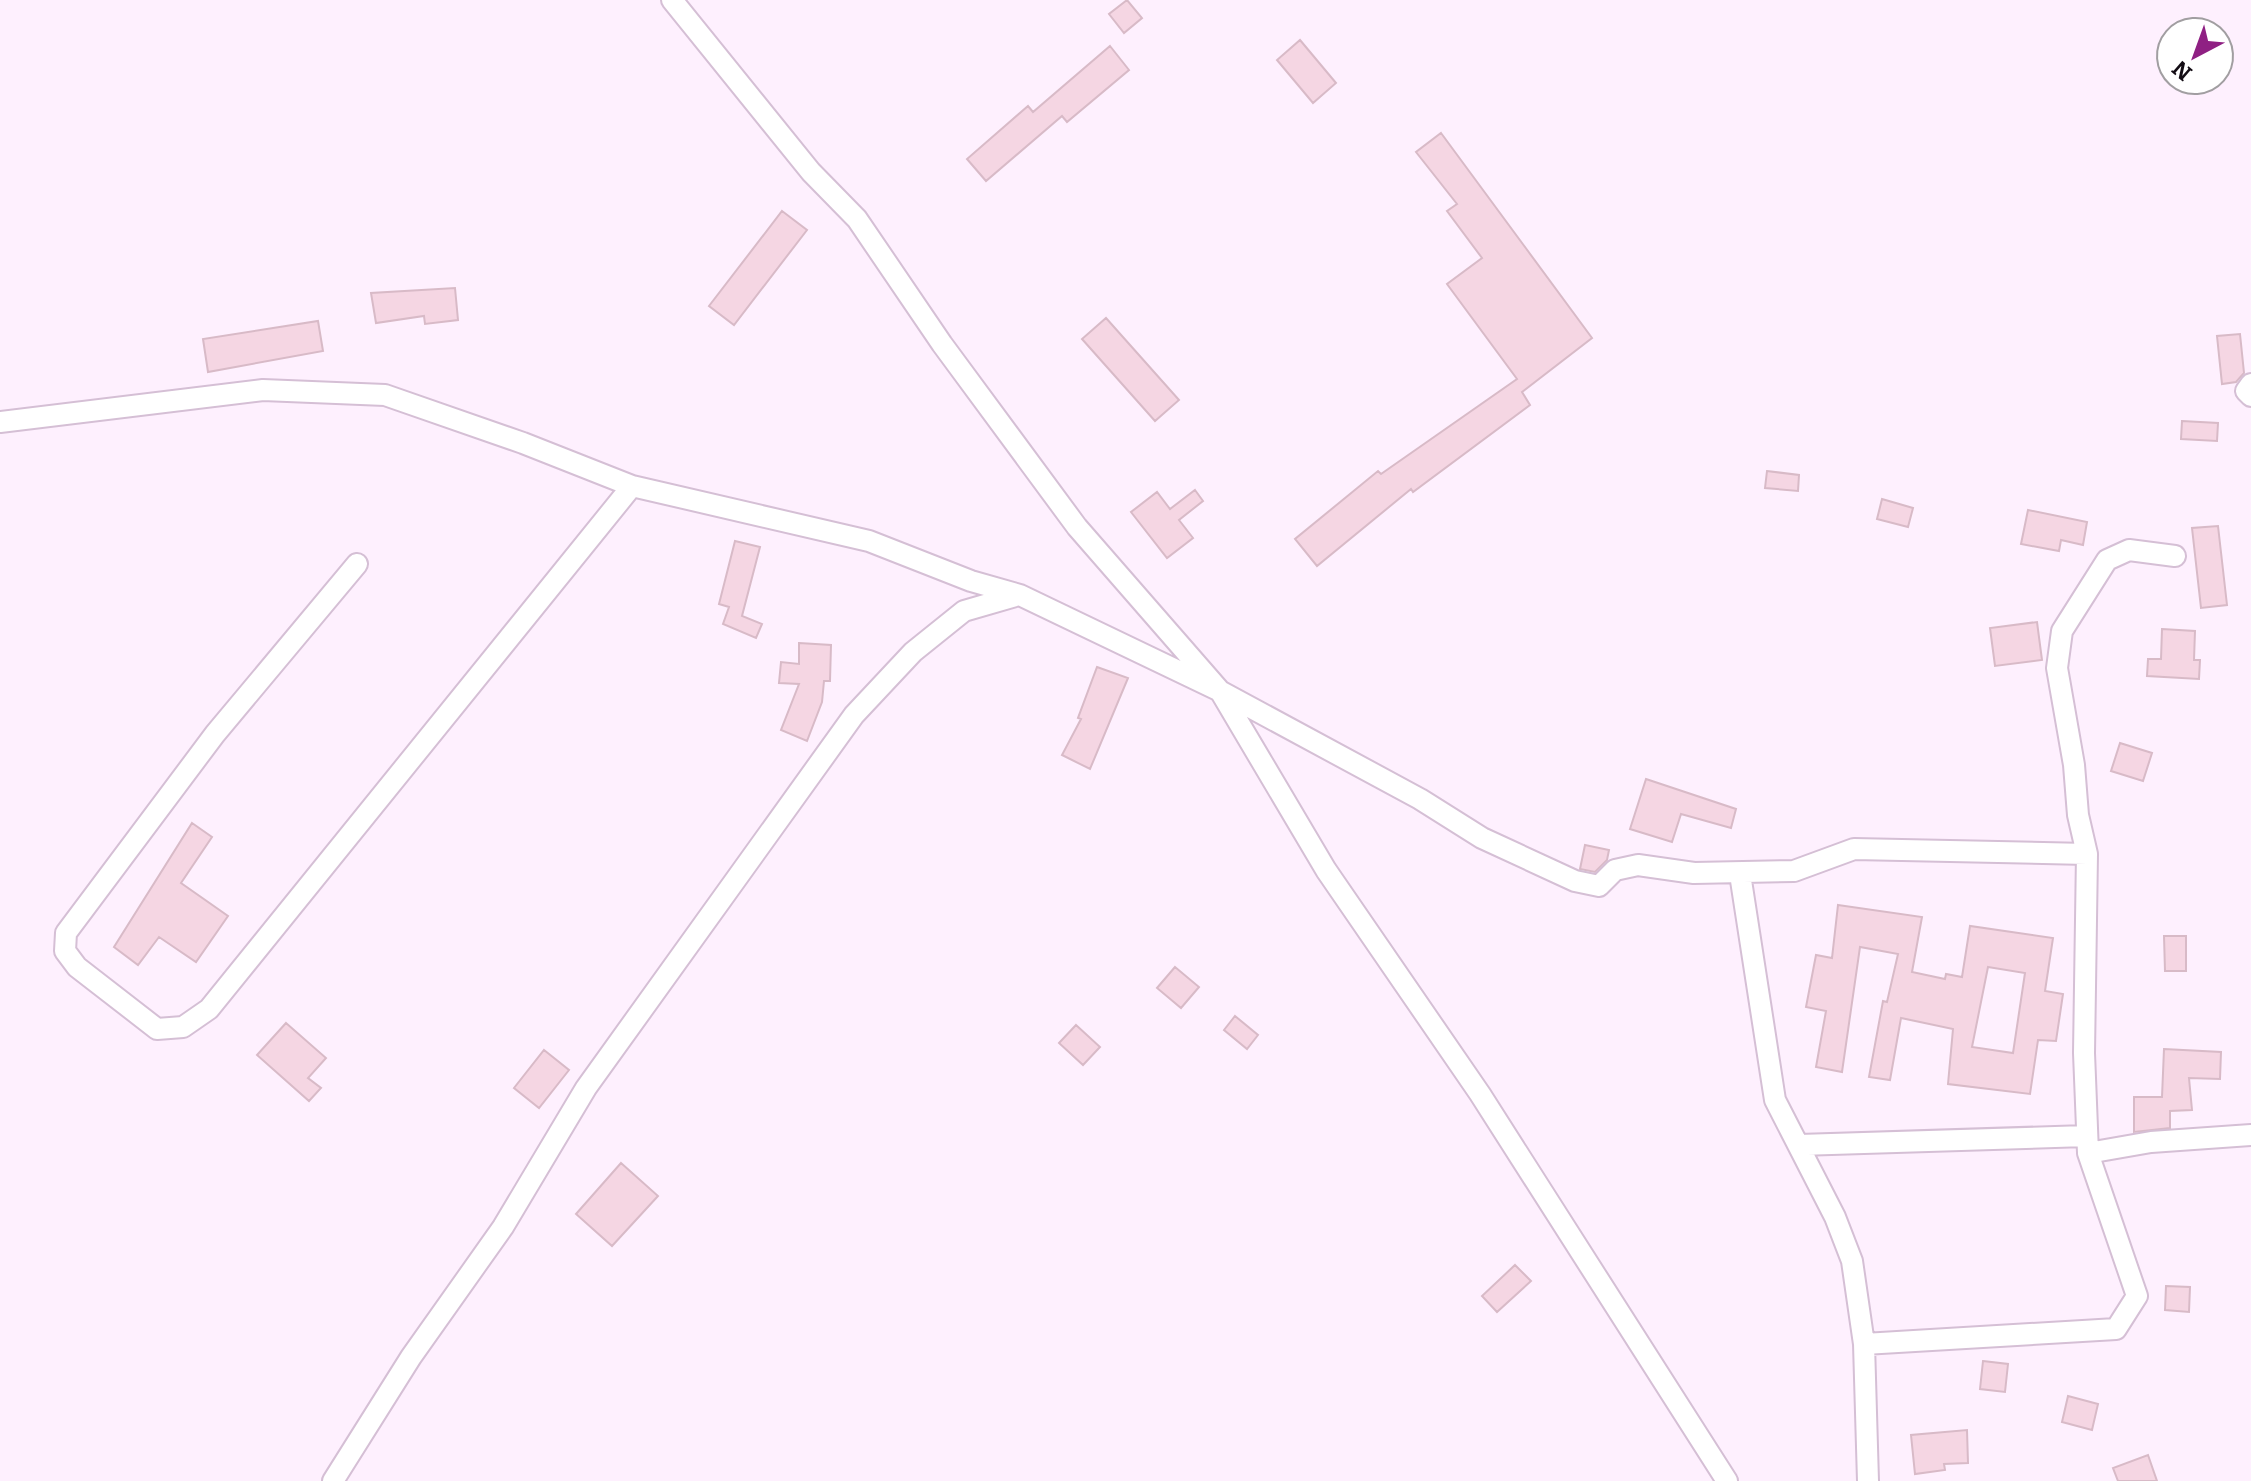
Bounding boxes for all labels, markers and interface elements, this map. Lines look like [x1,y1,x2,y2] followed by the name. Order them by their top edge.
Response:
[2155,16,2235,96] north arrow
[2167,55,2197,86] text: N

